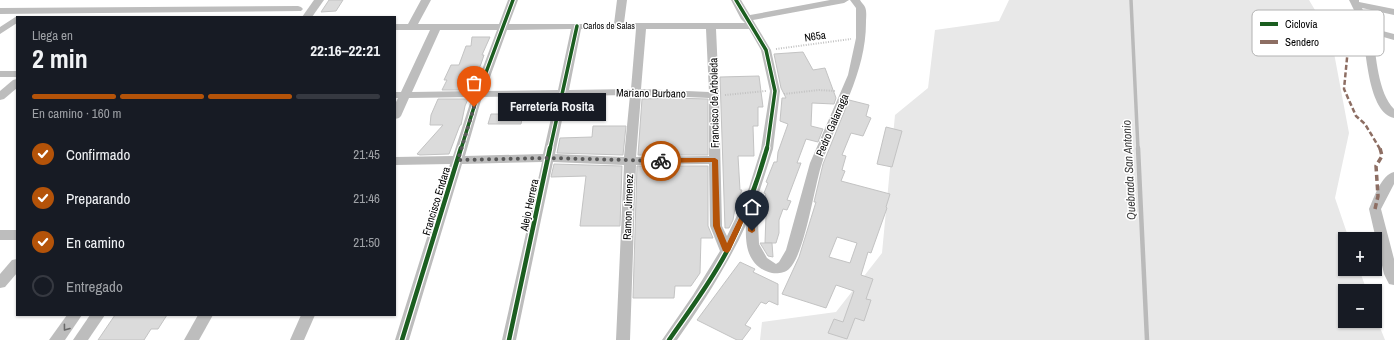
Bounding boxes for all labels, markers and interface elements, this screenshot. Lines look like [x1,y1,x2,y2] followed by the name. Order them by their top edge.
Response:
[1252,10,1384,56] legend
[1285,17,1318,31] text: Ciclovía
[583,20,635,32] street label: Carlos de Salas
[32,27,73,44] text: Llega en
[803,28,827,44] street label: N65a
[1285,35,1319,49] text: Sendero
[310,40,380,61] text: 22:16–22:21
[32,41,88,76] text: 2 min
[706,58,722,148] street label: Francisco de Arboleda
[457,66,491,107] pin
[463,72,485,94] icon: bag
[616,85,686,101] street label: Mariano Burbano
[813,92,851,158] street label: Pedro Galarraga
[498,93,606,121] callout: Ferretería Rosita
[510,98,594,115] text: Ferretería Rosita
[32,105,121,122] text: En camino · 160 m
[1118,119,1140,220] water label: Quebrada San Antonio
[641,141,681,181] courier
[32,143,54,165] icon: check
[66,144,130,165] text: Confirmado
[353,146,380,163] text: 21:45
[650,150,672,172] icon: bike
[419,165,453,237] street label: Francisco Endara
[620,173,636,240] street label: Ramon Jimenez
[516,178,541,233] street label: Alejo Herrera
[32,187,54,209] icon: check
[66,188,130,209] text: Preparando
[353,190,380,207] text: 21:46
[735,190,769,231] pin
[741,196,763,218] icon: home
[32,231,54,253] icon: check
[66,232,125,253] text: En camino
[1338,232,1382,328] map controls
[1338,232,1382,276] button: +
[353,234,380,251] text: 21:50
[66,276,123,297] text: Entregado
[1338,284,1382,328] button: −
[63,323,70,330] one-way arrow

